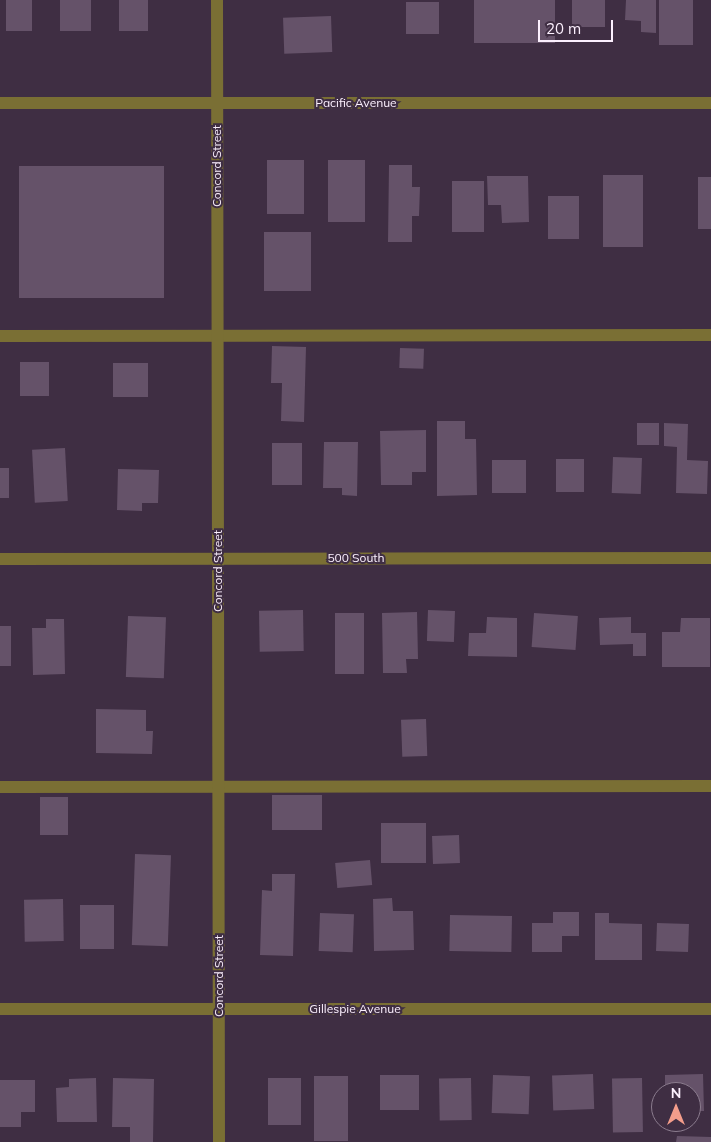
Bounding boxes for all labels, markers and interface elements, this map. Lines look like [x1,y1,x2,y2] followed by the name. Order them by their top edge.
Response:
[541,10,616,42] scale bar
[546,19,581,38] text: 20 m
[315,96,397,110] street label: Pacific Avenue
[210,125,224,207] street label: Concord Street
[211,530,225,612] street label: Concord Street
[327,551,385,565] street label: 500 South
[212,935,226,1017] street label: Concord Street
[309,1002,401,1016] street label: Gillespie Avenue
[651,1082,701,1132] north arrow
[671,1084,681,1102] text: N

